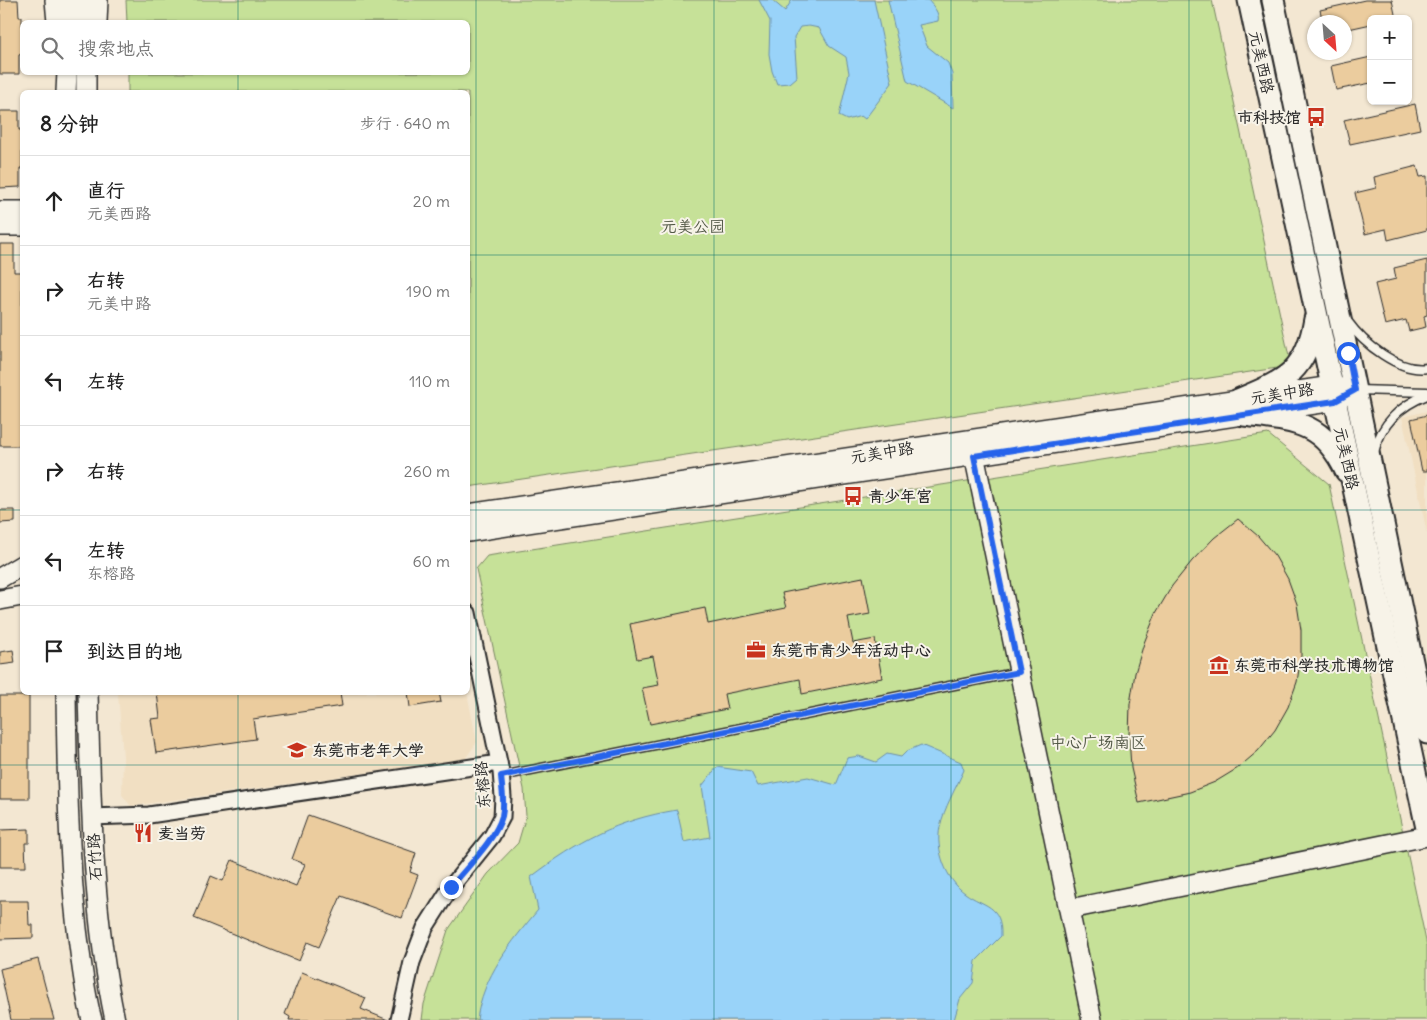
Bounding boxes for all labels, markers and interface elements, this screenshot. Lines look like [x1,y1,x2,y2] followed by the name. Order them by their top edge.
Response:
[1307,15,1352,60] north arrow
[1367,15,1412,105] map controls
[1367,15,1412,60] button: +
[20,20,470,75] search box
[1246,29,1278,95] street label: 元美西路
[38,34,66,62] icon: search
[78,36,154,60] text: 搜索地点
[1367,60,1412,105] button: −
[1305,106,1327,128] bus stop icon: 市科技馆
[1237,107,1301,127] place label: 市科技馆
[40,110,99,137] text: 8 分钟
[360,113,450,133] text: 步行 · 640 m
[87,178,125,202] text: 直行
[40,187,68,215] icon: ahead
[413,191,450,211] text: 20 m
[87,203,151,223] text: 元美西路
[661,216,725,236] park label: 元美公园
[87,268,125,292] text: 右转
[40,277,68,305] icon: right
[406,281,450,301] text: 190 m
[87,293,151,313] text: 元美中路
[1337,342,1360,365] route start
[40,367,68,395] icon: left
[87,369,125,393] text: 左转
[409,371,450,391] text: 110 m
[1249,378,1315,408] street label: 元美中路
[1331,425,1363,491] street label: 元美西路
[849,437,915,467] street label: 元美中路
[40,457,68,485] icon: right
[87,459,125,483] text: 右转
[404,461,450,481] text: 260 m
[842,485,864,507] bus stop icon: 青少年宫
[868,486,932,506] place label: 青少年宫
[87,538,125,562] text: 左转
[40,547,68,575] icon: left
[412,551,450,571] text: 60 m
[87,563,135,583] text: 东榕路
[40,637,68,665] icon: arrive
[87,639,182,663] text: 到达目的地
[745,639,767,661] office icon: 东莞市青少年活动中心
[771,640,931,660] place label: 东莞市青少年活动中心
[1208,654,1230,676] museum icon: 东莞市科学技术博物馆
[1234,655,1394,675] place label: 东莞市科学技术博物馆
[1050,732,1146,752] park label: 中心广场南区
[286,739,308,761] school or university icon: 东莞市老年大学
[312,740,424,760] place label: 东莞市老年大学
[470,760,494,810] street label: 东榕路
[132,822,154,844] restaurant icon: 麦当劳
[158,823,206,843] place label: 麦当劳
[83,833,105,881] street label: 石竹路
[440,876,463,899] route end

